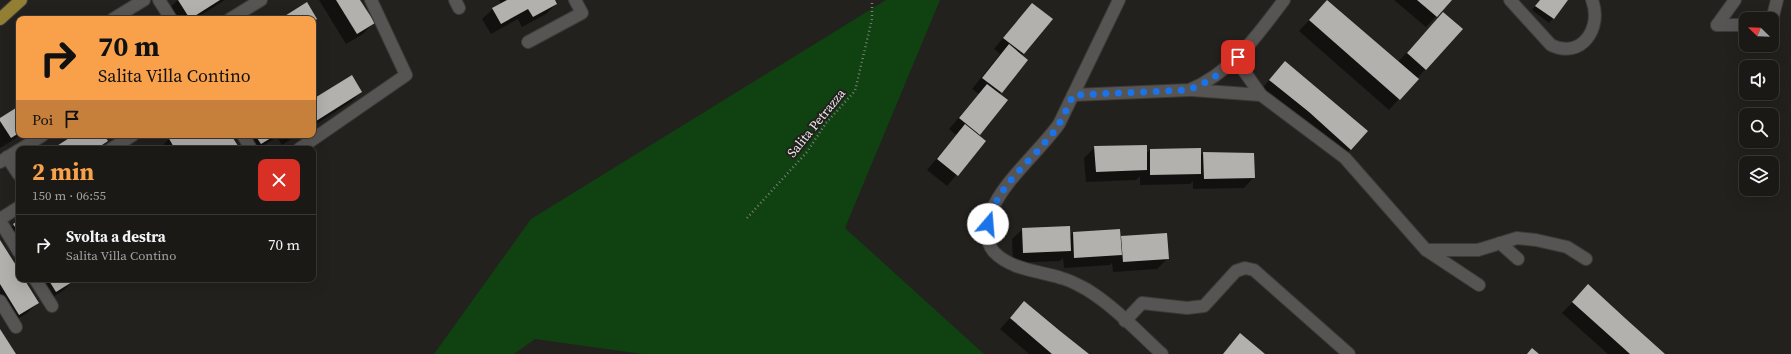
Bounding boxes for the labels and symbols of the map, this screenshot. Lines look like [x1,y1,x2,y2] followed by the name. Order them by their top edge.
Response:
[1739,12,1779,52] north arrow
[1221,40,1255,74] pin
[783,85,849,161] street label: Salita Petrazza
[967,203,1009,245] position arrow

